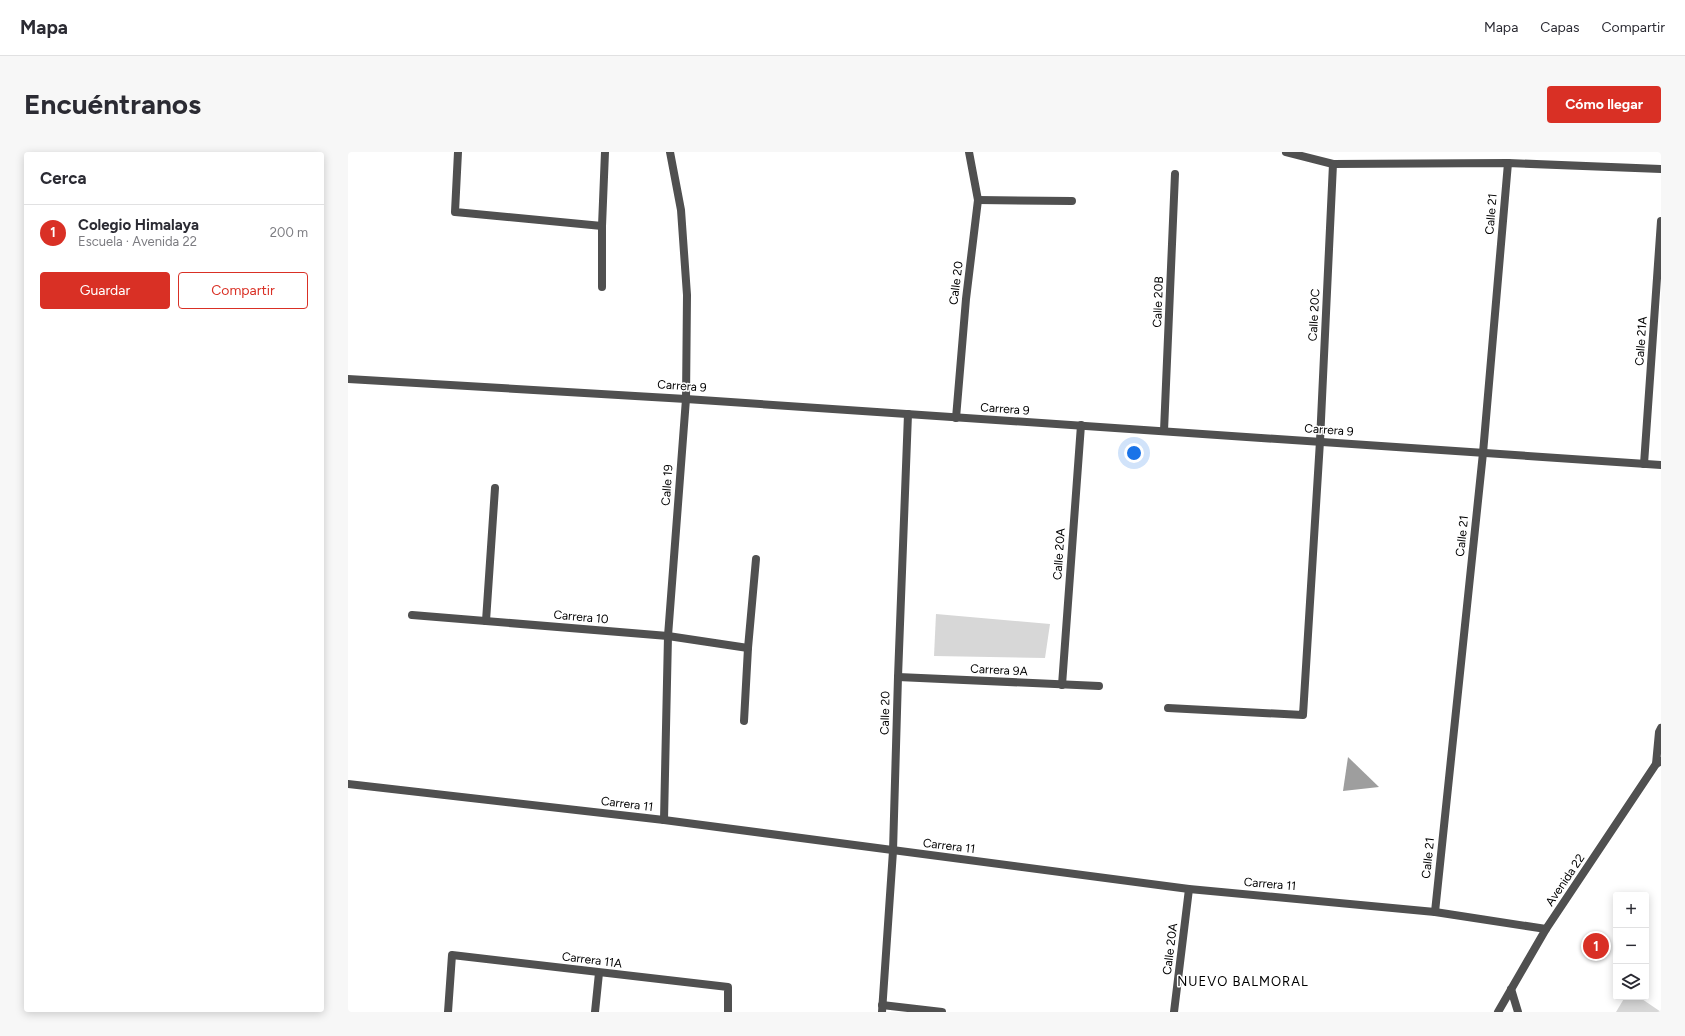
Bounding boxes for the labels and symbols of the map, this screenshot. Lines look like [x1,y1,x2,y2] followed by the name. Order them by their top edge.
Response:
[1482,193,1500,235] street label: Calle 21
[946,260,966,306] street label: Calle 20
[1150,276,1166,328] street label: Calle 20B
[1306,288,1322,342] street label: Calle 20C
[1632,316,1650,366] street label: Calle 21A
[657,377,707,395] street label: Carrera 9
[980,400,1030,418] street label: Carrera 9
[1304,421,1354,439] street label: Carrera 9
[1124,443,1144,463] your location
[659,464,675,506] street label: Calle 19
[1453,515,1471,557] street label: Calle 21
[1050,528,1068,580] street label: Calle 20A
[553,608,609,626] street label: Carrera 10
[970,662,1028,678] street label: Carrera 9A
[878,691,892,735] street label: Calle 20
[600,794,654,814] street label: Carrera 11
[922,836,976,856] street label: Carrera 11
[1419,837,1437,879] street label: Calle 21
[1543,851,1587,909] street label: Avenida 22
[1243,875,1297,893] street label: Carrera 11
[1160,922,1180,976] street label: Calle 20A
[1583,931,1609,961] pin: 1
[561,949,623,971] street label: Carrera 11A
[1177,974,1309,989] district label: NUEVO BALMORAL

